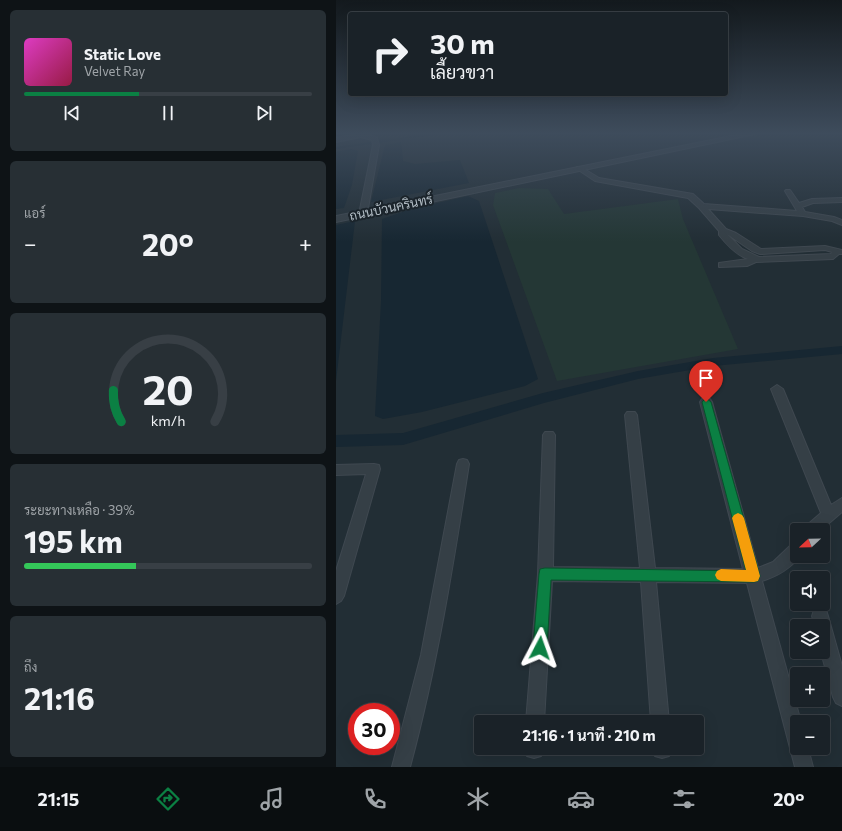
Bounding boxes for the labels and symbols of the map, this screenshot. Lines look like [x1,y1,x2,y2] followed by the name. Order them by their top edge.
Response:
[348,189,434,224] street label: ถนนบัวนครินทร์
[689,361,723,402] pin
[790,523,830,563] north arrow
[519,627,561,669] position arrow
[348,703,400,755] speed limit sign: 30

